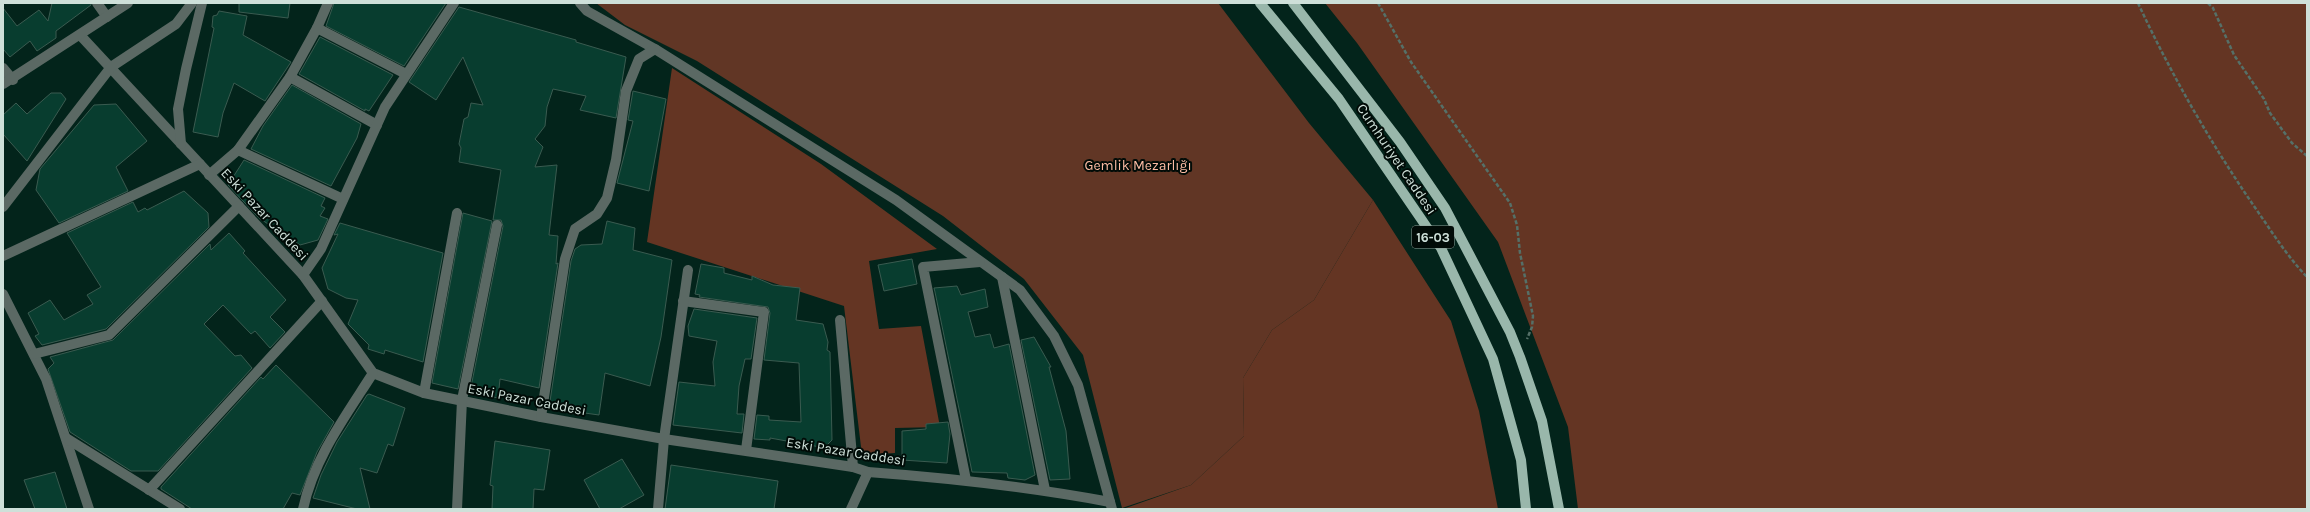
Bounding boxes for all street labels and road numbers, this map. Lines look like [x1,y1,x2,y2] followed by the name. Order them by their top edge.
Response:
[1353,101,1440,218] street label: Cumhuriyet Caddesi
[217,165,312,264] street label: Eski Pazar Caddesi
[1412,226,1454,248] road number: 16-03
[466,380,588,419] street label: Eski Pazar Caddesi
[785,434,907,469] street label: Eski Pazar Caddesi

